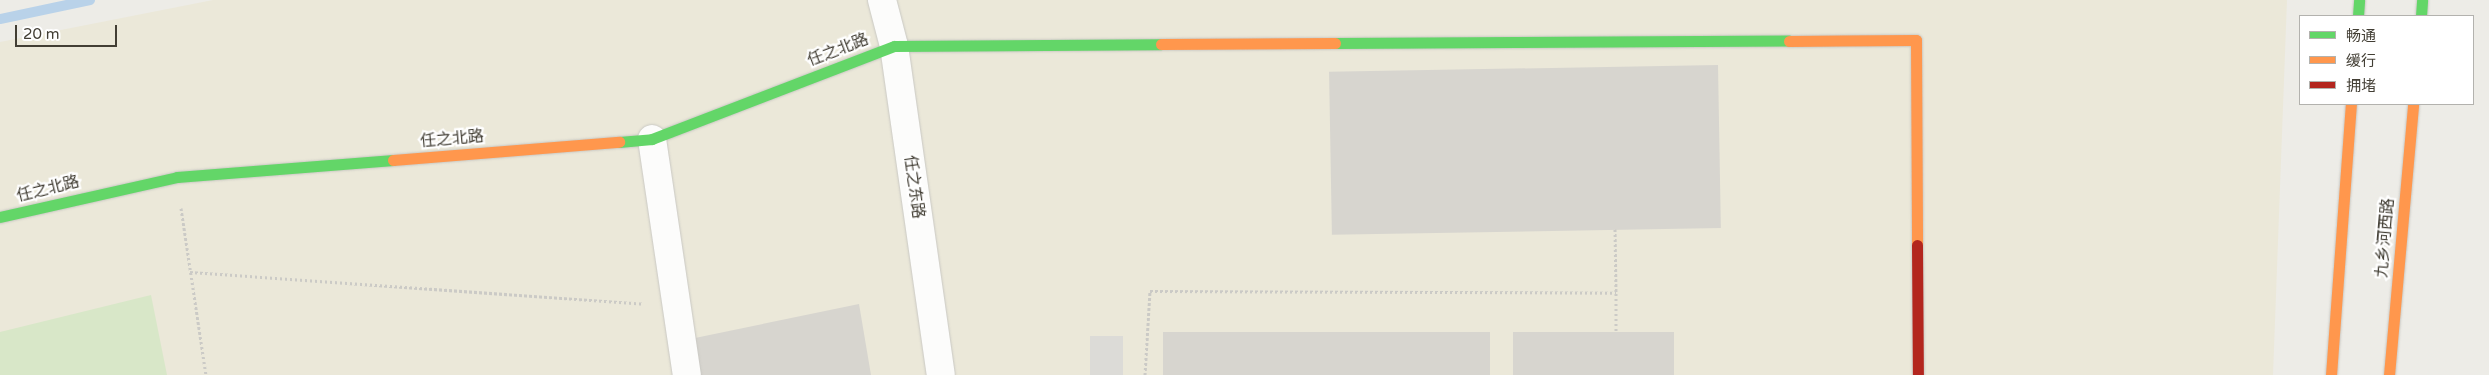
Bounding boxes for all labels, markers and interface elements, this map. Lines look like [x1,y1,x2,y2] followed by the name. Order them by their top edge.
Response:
[18,15,120,47] scale bar
[2299,15,2474,105] legend
[23,25,60,43] text: 20 m
[2346,27,2376,45] text: 畅通
[805,30,871,70] street label: 任之北路
[2346,52,2376,70] text: 缓行
[2346,77,2376,95] text: 拥堵
[419,127,485,151] street label: 任之北路
[900,154,928,220] street label: 任之东路
[15,172,81,206] street label: 任之北路
[2372,197,2398,279] street label: 九乡河西路

